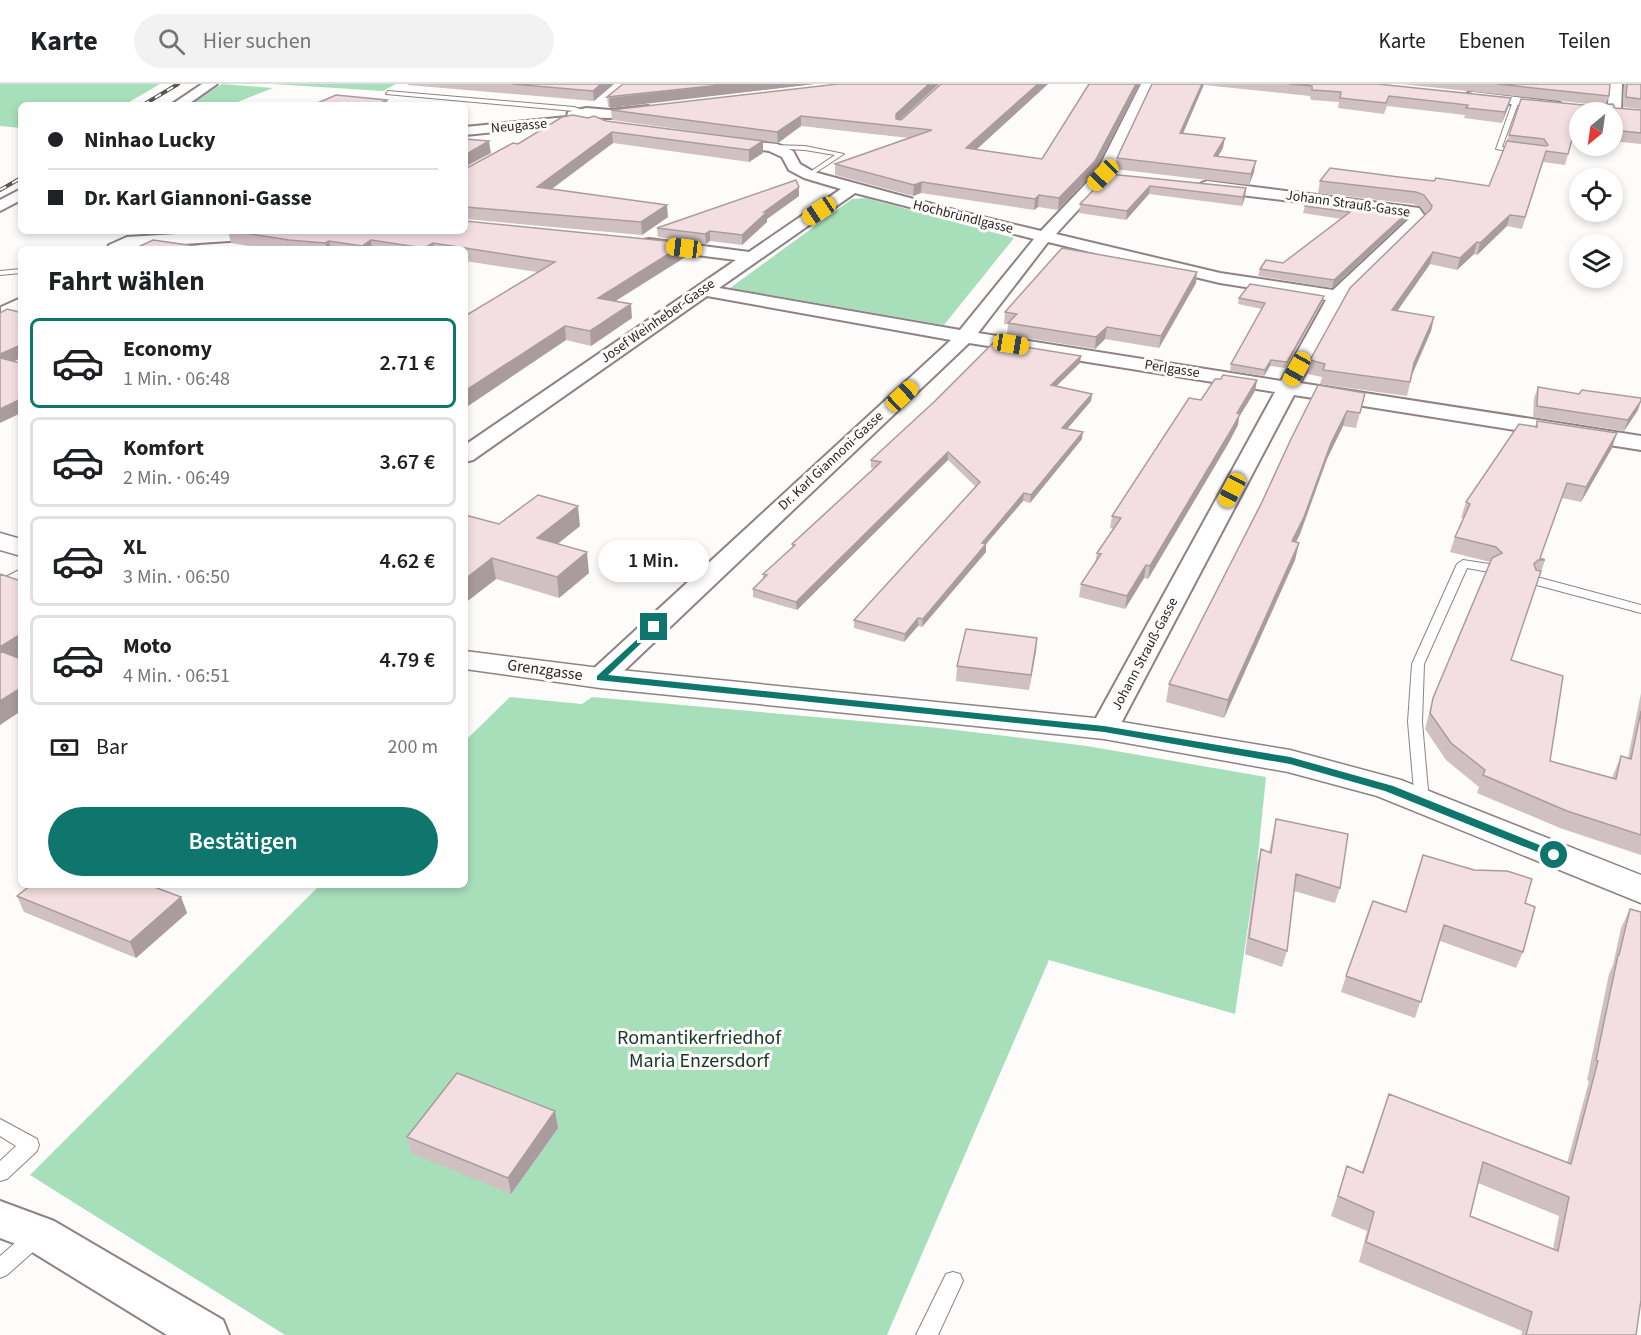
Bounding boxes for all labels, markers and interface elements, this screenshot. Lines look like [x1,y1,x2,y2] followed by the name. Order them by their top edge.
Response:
[134,14,554,68] search box
[30,21,98,61] text: Karte
[155,25,188,58] icon: search
[203,25,312,57] text: Hier suchen
[1379,26,1426,56] text: Karte
[1459,26,1525,56] text: Ebenen
[1558,26,1611,56] text: Teilen
[1569,102,1623,156] north arrow
[1569,102,1623,288] map controls
[490,114,548,138] street label: Neugasse
[84,124,216,156] text: Ninhao Lucky
[1084,156,1122,194] car
[1569,168,1623,222] button: locate
[84,182,312,214] text: Dr. Karl Giannoni-Gasse
[1285,185,1411,223] street label: Johann Strauß-Gasse
[799,193,839,229] car
[911,195,1015,239] street label: Hochbründlgasse
[1569,234,1623,288] button: layers
[665,237,703,259] car
[48,262,205,301] text: Fahrt wählen
[597,274,719,368] street label: Josef Weinheber-Gasse
[992,332,1030,356] car
[123,333,212,365] text: Economy
[51,336,105,390] icon: car
[379,347,435,379] text: 2.71 €
[1280,349,1314,389] car
[1143,355,1201,383] street label: Perlgasse
[123,365,230,393] text: 1 Min. · 06:48
[883,377,921,415] car
[774,407,888,515] street label: Dr. Karl Giannoni-Gasse
[123,432,204,464] text: Komfort
[51,435,105,489] icon: car
[379,446,435,478] text: 3.67 €
[123,464,230,492] text: 2 Min. · 06:49
[1216,470,1248,510] car
[123,531,147,563] text: XL
[51,534,105,588] icon: car
[598,540,710,582] callout: 1 Min.
[379,545,435,577] text: 4.62 €
[628,547,679,575] text: 1 Min.
[123,563,230,591] text: 3 Min. · 06:50
[1107,594,1183,714] street label: Johann Strauß-Gasse
[640,613,667,640] route end
[123,630,172,662] text: Moto
[51,633,105,687] icon: car
[379,644,435,676] text: 4.79 €
[506,654,584,686] street label: Grenzgasse
[123,662,230,690] text: 4 Min. · 06:51
[48,731,81,764] icon: cash
[96,731,128,763] text: Bar
[388,733,438,761] text: 200 m
[48,807,438,876] button: Bestätigen
[1540,841,1567,868] route start
[617,1024,782,1075] park label: Romantikerfriedhof Maria Enzersdorf

